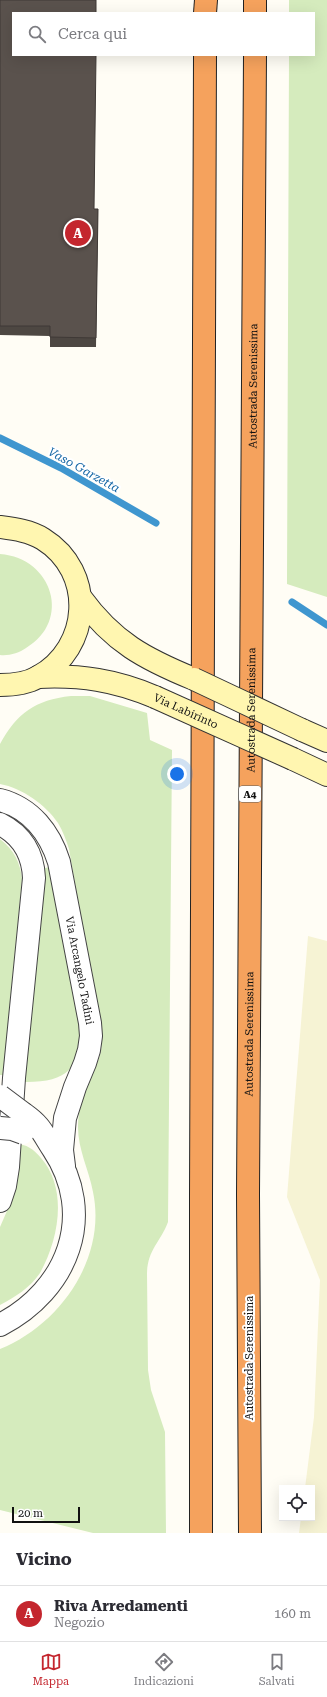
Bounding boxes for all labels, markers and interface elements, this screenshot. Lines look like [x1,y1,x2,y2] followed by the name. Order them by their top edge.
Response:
[12,12,315,56] search box
[26,23,48,45] icon: search
[58,25,127,43] text: Cerca qui
[65,218,91,248] pin: A
[246,324,260,448] street label: Autostrada Serenissima
[46,445,122,495] water label: Vaso Garzetta
[244,648,258,772] street label: Autostrada Serenissima
[152,691,221,731] street label: Via Labirinto
[167,764,187,784] your location
[239,786,261,802] road number: A4
[63,915,97,1026] street label: Via Arcangelo Tadini
[242,972,256,1096] street label: Autostrada Serenissima
[243,1296,256,1420] street label: Autostrada Serenissima
[279,1485,315,1521] map controls
[279,1485,315,1521] button: locate
[12,1505,80,1524] scale bar
[18,1507,43,1520] text: 20 m
[16,1549,72,1569] text: Vicino
[54,1597,188,1615] text: Riva Arredamenti
[24,1606,34,1621] text: A
[274,1606,311,1621] text: 160 m
[54,1615,105,1630] text: Negozio
[32,1651,69,1688] tab: Mappa
[134,1651,194,1688] tab: Indicazioni
[259,1651,295,1688] tab: Salvati

